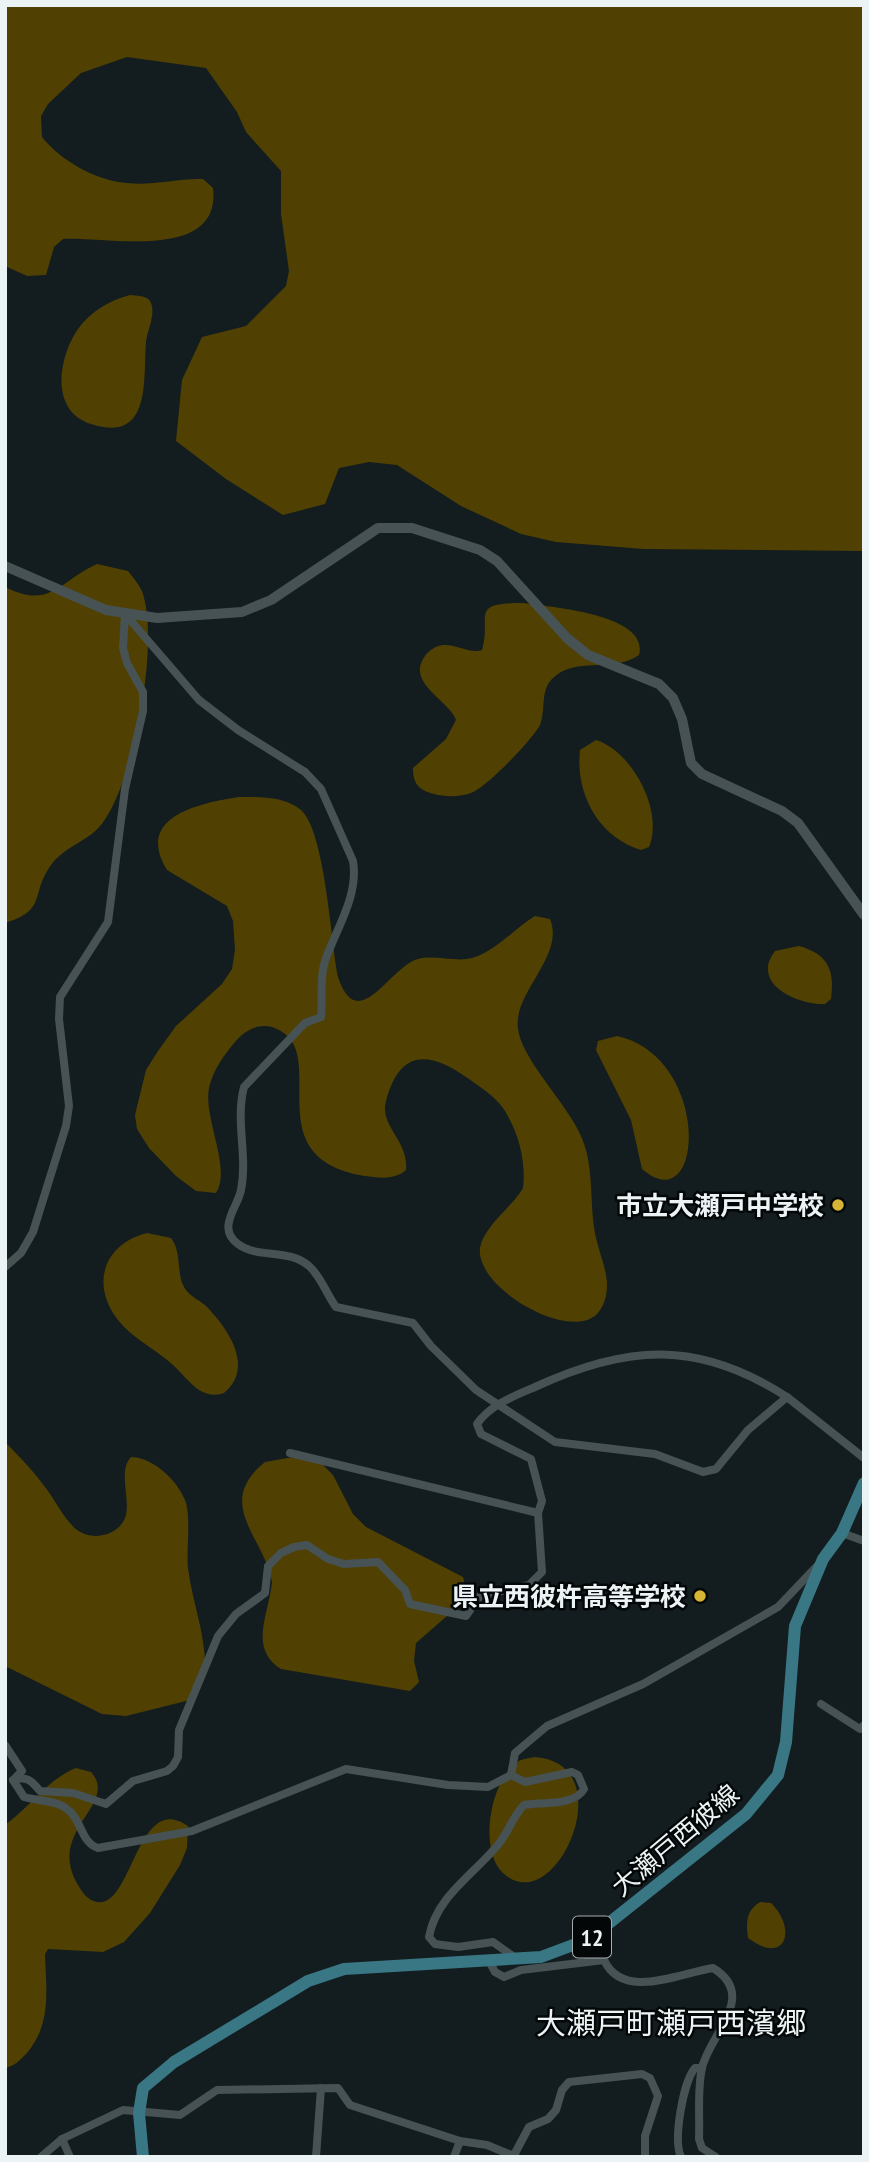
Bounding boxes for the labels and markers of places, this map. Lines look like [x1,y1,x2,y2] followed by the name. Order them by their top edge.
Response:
[616,1189,824,1222] place label: 市立大瀬戸中学校
[830,1197,846,1213] marker: 市立大瀬戸中学校
[452,1580,686,1613] place label: 県立西彼杵高等学校
[692,1588,708,1604] marker: 県立西彼杵高等学校

